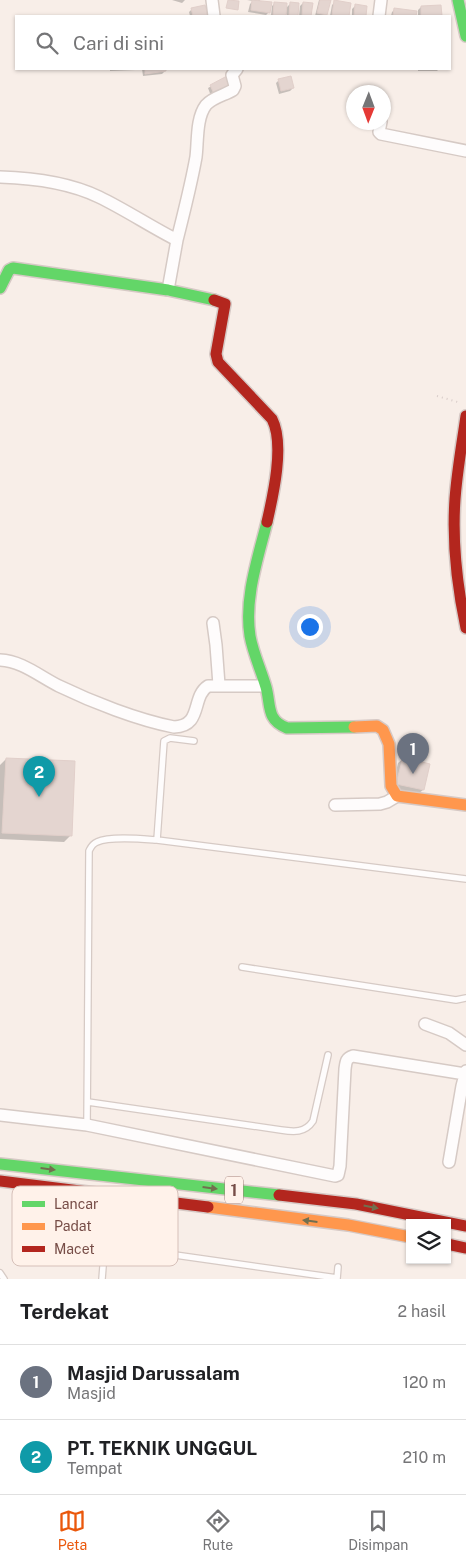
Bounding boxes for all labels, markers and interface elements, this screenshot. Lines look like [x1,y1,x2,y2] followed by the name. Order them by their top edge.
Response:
[15,15,451,70] search box
[33,29,61,57] icon: search
[73,32,164,54] text: Cari di sini
[346,85,391,130] north arrow
[297,614,323,640] your location
[397,733,429,774] pin: 1
[23,756,55,797] pin: 2
[41,1165,57,1173] one-way arrow
[225,1176,243,1204] road number: 1
[202,1184,218,1192] one-way arrow
[12,1186,178,1266] legend
[54,1196,98,1212] text: Lancar
[364,1204,380,1212] one-way arrow
[302,1217,318,1225] one-way arrow
[54,1218,92,1234] text: Padat
[406,1219,451,1264] map controls
[406,1219,451,1264] button: layers
[54,1241,95,1257] text: Macet
[20,1299,109,1324] text: Terdekat
[398,1302,446,1321] text: 2 hasil
[67,1362,240,1384] text: Masjid Darussalam
[33,1373,39,1392] text: 1
[402,1373,446,1392] text: 120 m
[67,1384,116,1403] text: Masjid
[67,1437,257,1459] text: PT. TEKNIK UNGGUL
[31,1448,41,1467] text: 2
[402,1448,446,1467] text: 210 m
[67,1459,122,1478] text: Tempat
[58,1507,87,1553] tab: Peta
[202,1507,233,1553] tab: Rute
[348,1507,408,1553] tab: Disimpan

